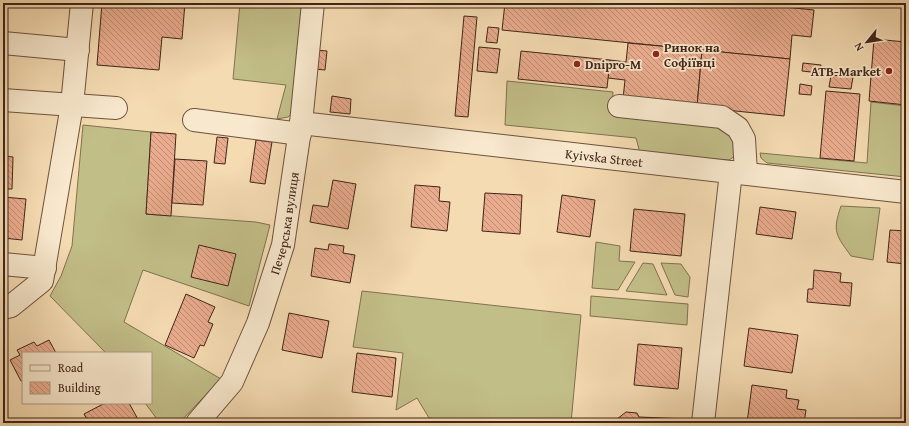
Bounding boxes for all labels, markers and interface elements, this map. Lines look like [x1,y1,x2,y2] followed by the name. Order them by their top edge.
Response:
[847,22,887,62] north arrow
[664,38,720,72] place label: Ринок на Софіївці
[849,39,867,54] text: N
[651,49,661,59] marker: Ринок на Софіївці
[585,55,641,74] place label: Dnipro-M
[572,59,582,69] marker: Dnipro-M
[811,62,881,81] place label: ATB-Market
[884,66,894,76] marker: ATB-Market
[564,144,644,172] street label: Kyivska Street
[265,170,304,277] street label: Печерська вулиця
[22,352,152,404] legend
[58,359,84,376] text: Road
[58,379,101,396] text: Building

